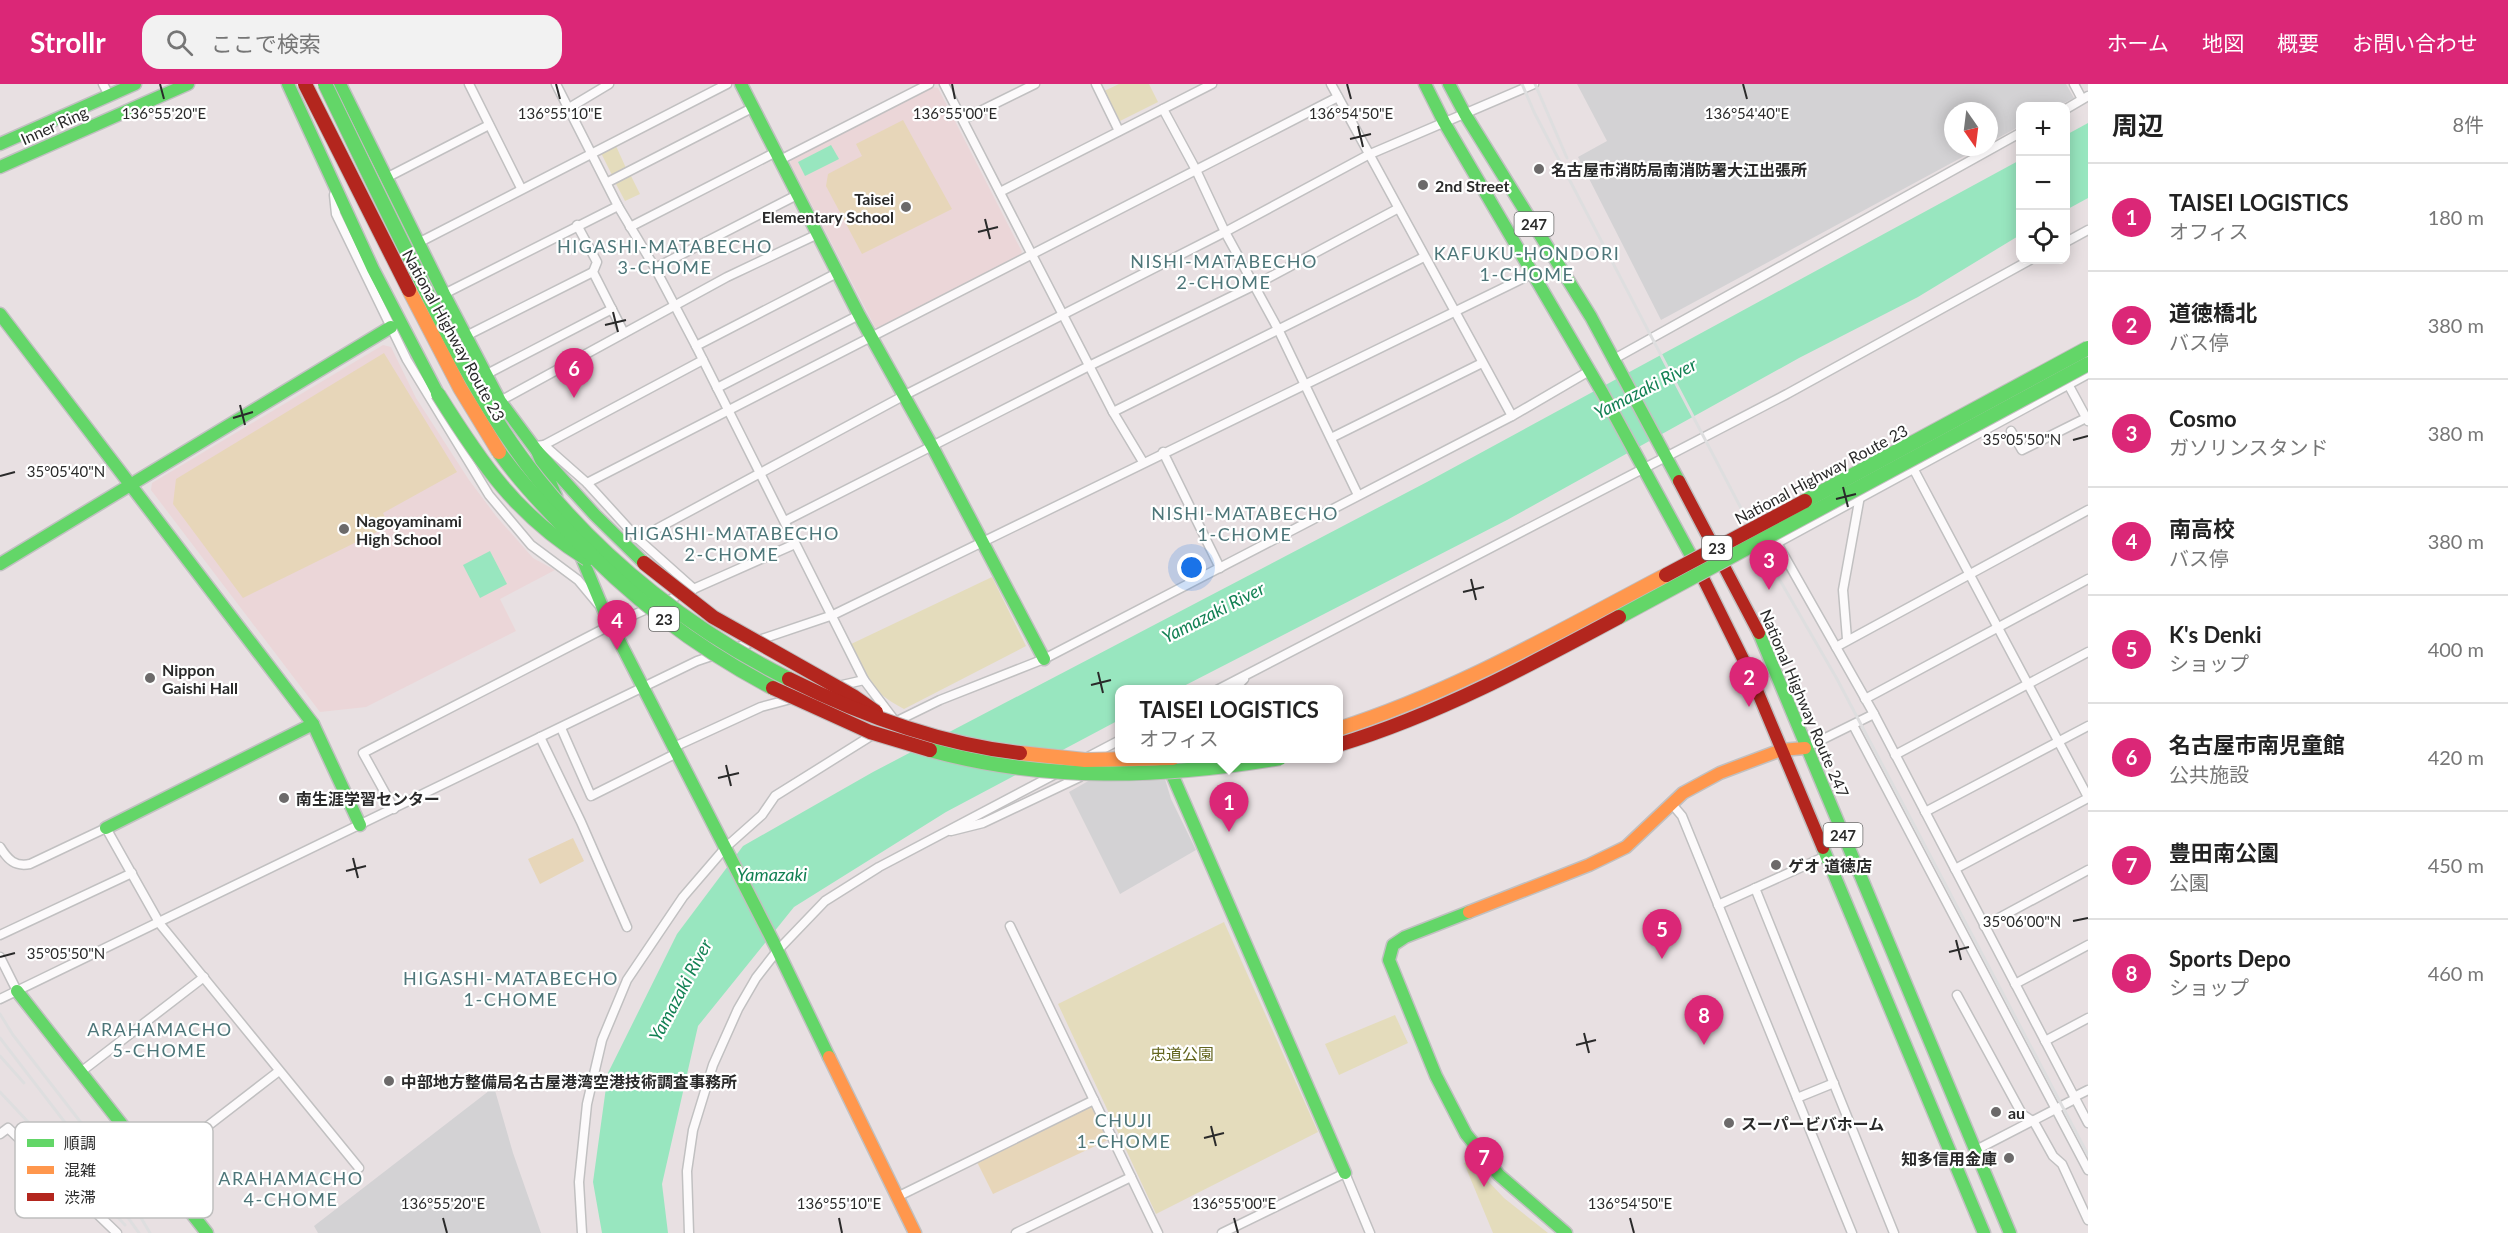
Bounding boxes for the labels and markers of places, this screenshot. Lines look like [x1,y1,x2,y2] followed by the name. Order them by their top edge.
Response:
[1551,160,1807,179] place label: 名古屋市消防局南消防署大江出張所
[1532,162,1546,176] marker: 名古屋市消防局南消防署大江出張所
[1435,176,1509,195] place label: 2nd Street
[1416,178,1430,192] marker: 2nd Street
[762,189,894,226] place label: Taisei Elementary School
[899,200,913,214] marker: Taisei Elementary School
[554,348,594,398] pin: 6
[356,511,462,548] place label: Nagoyaminami High School
[337,522,351,536] marker: Nagoyaminami High School
[1750,540,1788,590] pin: 3
[598,600,636,650] pin: 4
[1730,658,1768,707] pin: 2
[162,660,238,697] place label: Nippon Gaishi Hall
[143,671,157,685] marker: Nippon Gaishi Hall
[1210,782,1248,832] pin: 1
[296,789,440,808] place label: 南生涯学習センター
[277,791,291,805] marker: 南生涯学習センター
[1788,856,1872,875] place label: ゲオ 道徳店
[1769,858,1783,872] marker: ゲオ 道徳店
[1642,910,1682,959] pin: 5
[1684,996,1724,1045] pin: 8
[401,1072,737,1091] place label: 中部地方整備局名古屋港湾空港技術調査事務所
[382,1074,396,1088] marker: 中部地方整備局名古屋港湾空港技術調査事務所
[2008,1103,2025,1122] place label: au
[1989,1105,2003,1119] marker: au
[1741,1114,1884,1133] place label: スーパービバホーム
[1722,1116,1736,1130] marker: スーパービバホーム
[1464,1138,1504,1187] pin: 7
[1901,1149,1997,1168] place label: 知多信用金庫
[2002,1151,2016,1165] marker: 知多信用金庫

